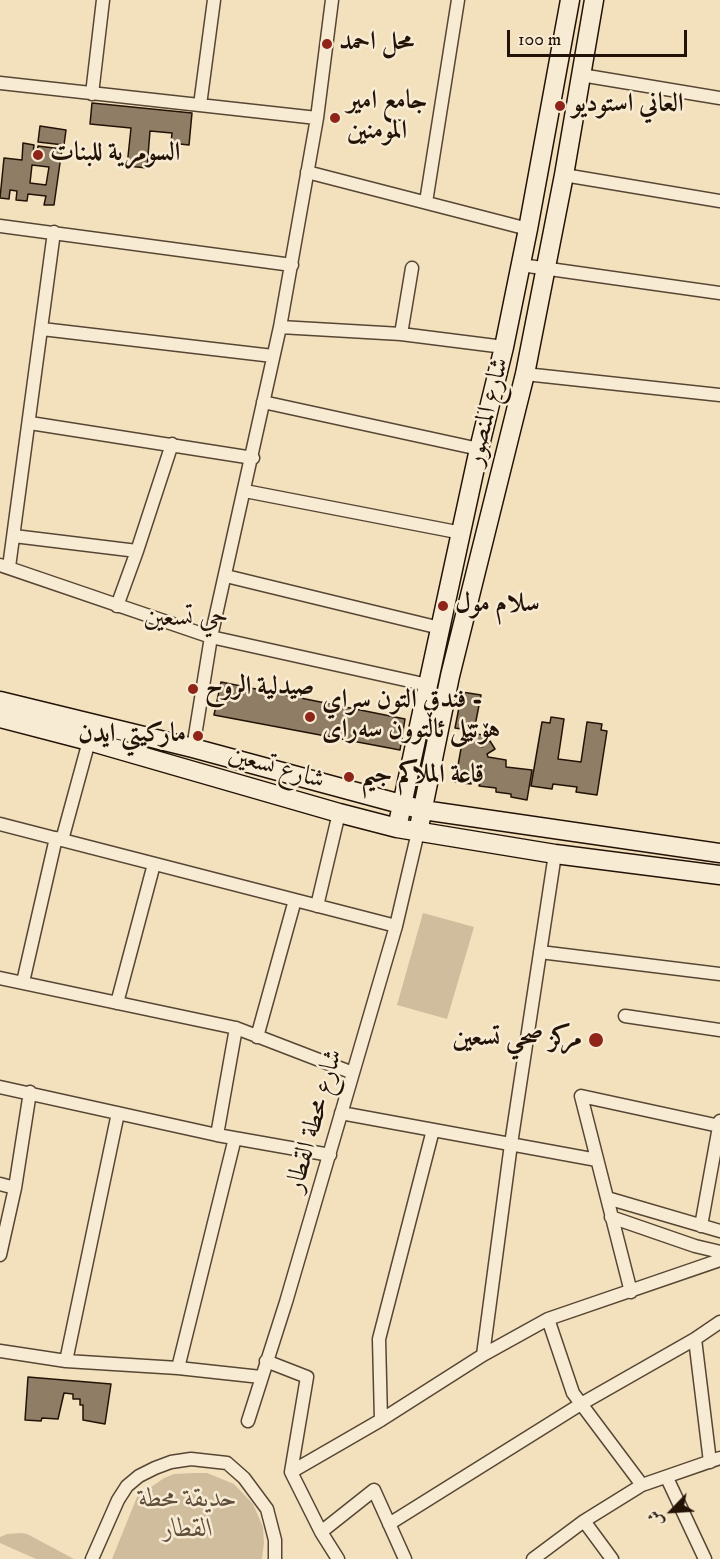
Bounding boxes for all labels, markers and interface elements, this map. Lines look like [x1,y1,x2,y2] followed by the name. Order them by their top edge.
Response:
[510,18,690,56] scale bar
[339,28,414,60] place label: محل احمد
[518,29,561,51] text: 100 m
[320,37,334,51] marker: محل احمد
[347,87,427,148] place label: جامع امير المومنين
[572,90,684,122] place label: العاني استوديو
[553,99,567,113] marker: العاني استوديو
[328,111,342,125] marker: جامع امير المومنين
[50,139,180,171] place label: السومرية للبنات
[31,148,45,162] marker: السومرية للبنات
[461,355,517,469] street label: شارع المنصور
[455,590,540,622] place label: سلام مول
[436,599,450,613] marker: سلام مول
[144,603,228,635] district label: حي تسعين
[205,673,314,705] place label: صيدلية الروح
[186,682,200,696] marker: صيدلية الروح
[322,686,500,748] place label: فندق التون سراي - هۆتێلی ئاڵتوون سەرای
[303,710,317,724] marker: فندق التون سراي - هۆتێلی ئاڵتوون سەرای
[78,720,186,752] place label: ماركيتي ايدن
[191,729,205,743] marker: ماركيتي ايدن
[224,740,328,798] street label: شارع تسعين
[361,761,484,793] place label: قاعة الملاكم جيم
[342,770,356,784] marker: قاعة الملاكم جيم
[452,1024,582,1056] place label: مركز صحي تسعين
[587,1031,605,1049] marker: مركز صحي تسعين
[281,1046,351,1196] street label: شارع محطة القطار
[642,1481,702,1541] north arrow
[139,1485,237,1546] park label: حديقة محطة القطار
[643,1507,668,1530] text: ش

